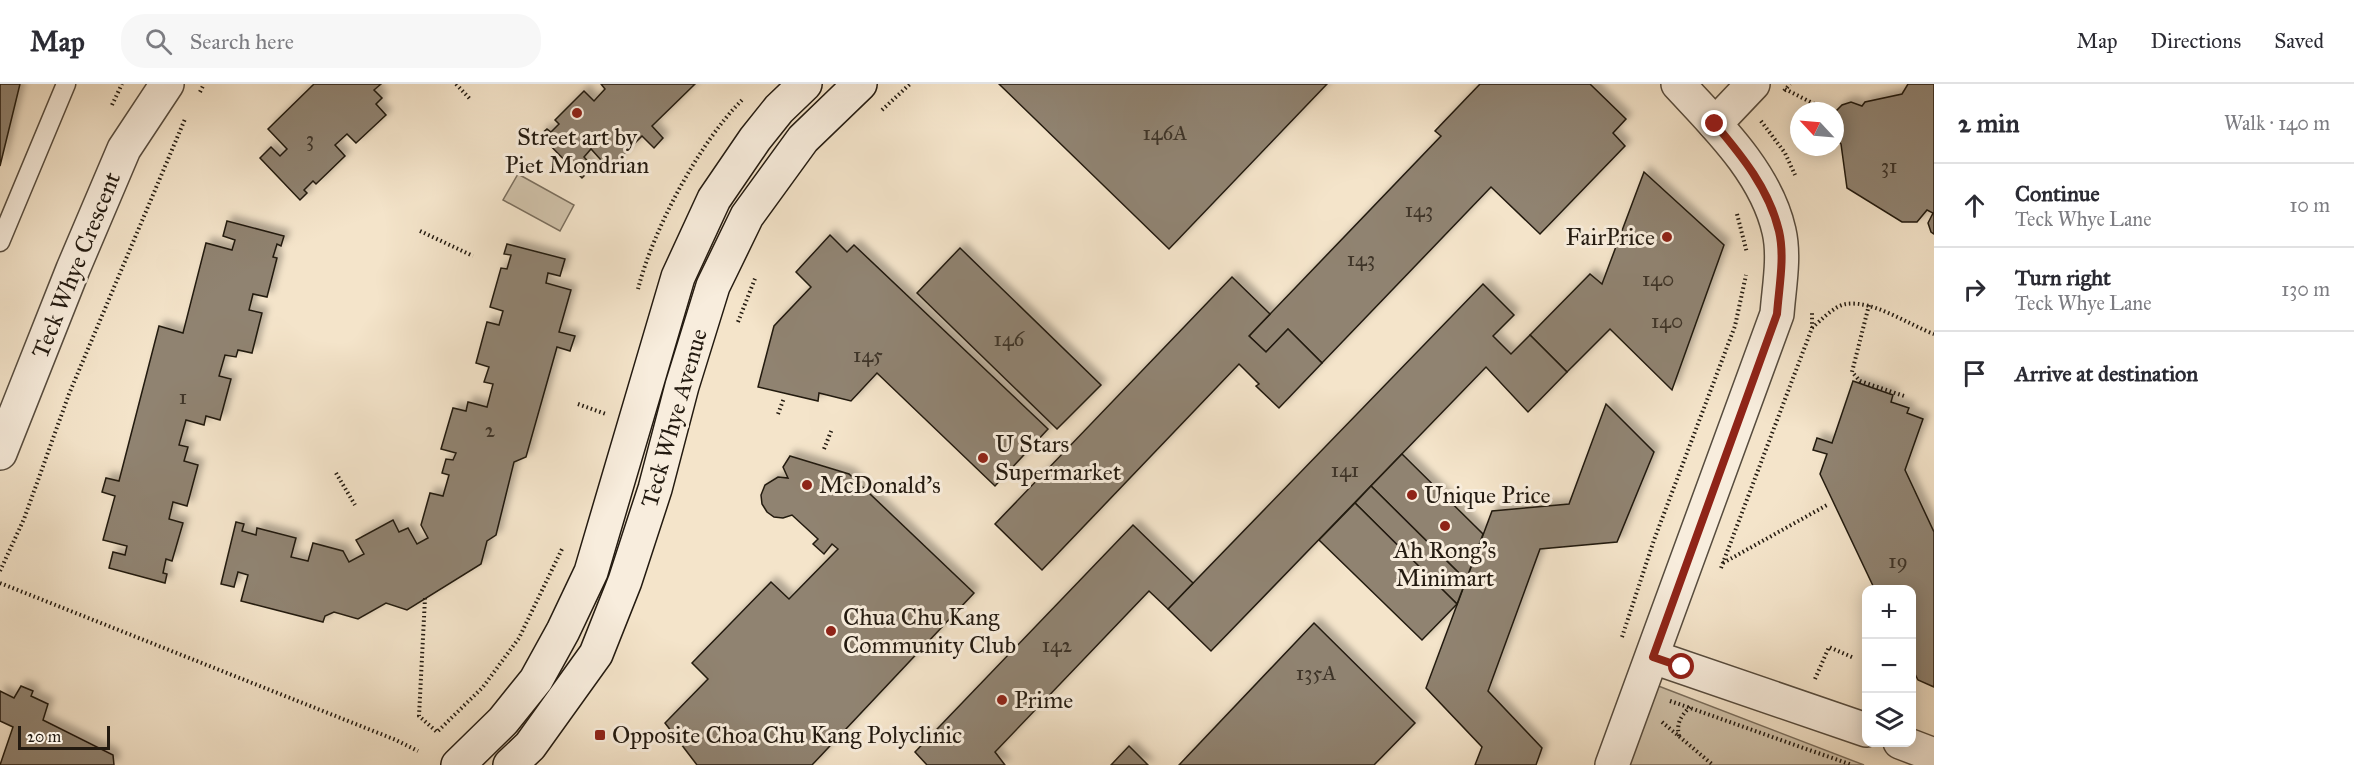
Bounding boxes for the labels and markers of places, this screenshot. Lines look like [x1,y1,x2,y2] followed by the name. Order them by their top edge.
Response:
[570,106,584,120] marker: Street art by Piet Mondrian
[505,122,649,180] place label: Street art by Piet Mondrian
[1565,222,1655,252] place label: FairPrice
[1660,230,1674,244] marker: FairPrice
[995,429,1122,487] place label: U Stars Supermarket
[976,451,990,465] marker: U Stars Supermarket
[819,470,941,500] place label: McDonald's
[800,478,814,492] marker: McDonald's
[1424,480,1551,510] place label: Unique Price
[1405,488,1419,502] marker: Unique Price
[1438,519,1452,533] marker: Ah Rong's Minimart
[1393,535,1496,593] place label: Ah Rong's Minimart
[843,602,1016,660] place label: Chua Chu Kang Community Club
[824,624,838,638] marker: Chua Chu Kang Community Club
[1014,685,1073,715] place label: Prime
[995,693,1009,707] marker: Prime
[612,720,962,750] place label: Opposite Choa Chu Kang Polyclinic
[593,728,607,742] marker: Opposite Choa Chu Kang Polyclinic

